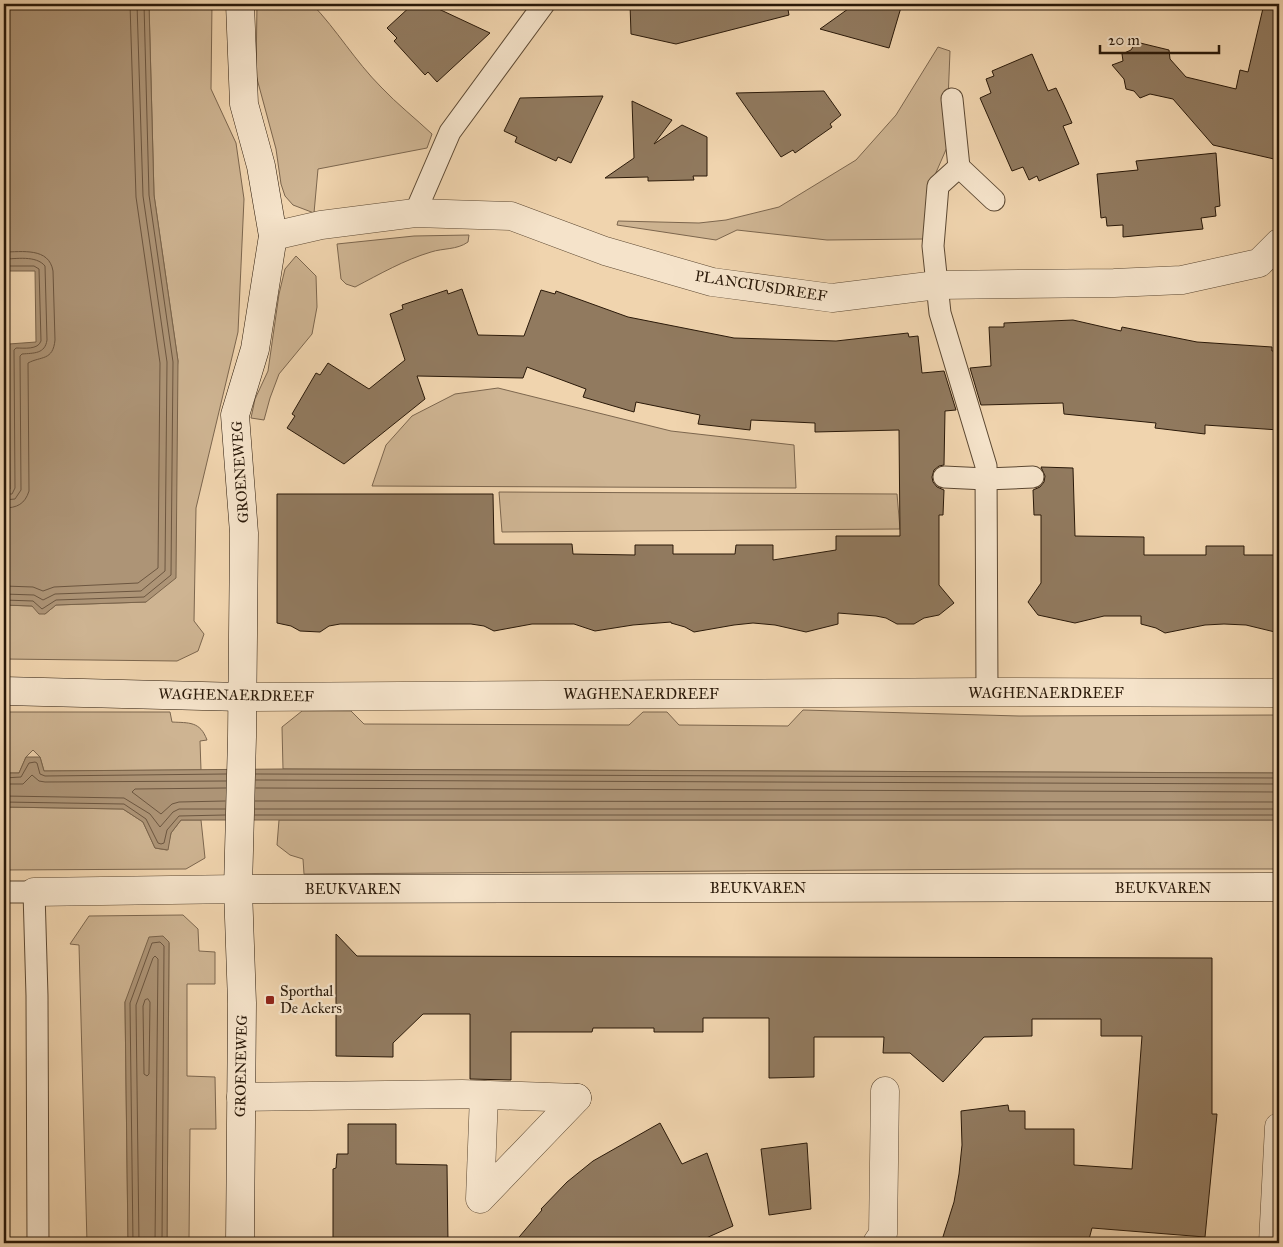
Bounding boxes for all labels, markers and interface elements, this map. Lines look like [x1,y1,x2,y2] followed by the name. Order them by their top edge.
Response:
[1100,22,1219,54] scale bar
[1108,31,1140,49] text: 20 m
[694,267,828,305] street label: PLANCIUSDREEF
[227,420,253,524] street label: GROENEWEG
[968,684,1124,702] street label: WAGHENAERDREEF
[158,685,314,705] street label: WAGHENAERDREEF
[563,685,719,703] street label: WAGHENAERDREEF
[710,879,806,897] street label: BEUKVAREN
[1115,879,1211,897] street label: BEUKVAREN
[305,880,401,898] street label: BEUKVAREN
[280,982,342,1017] place label: Sporthal De Ackers
[264,994,276,1006] marker: Sporthal De Ackers
[231,1015,251,1117] street label: GROENEWEG

